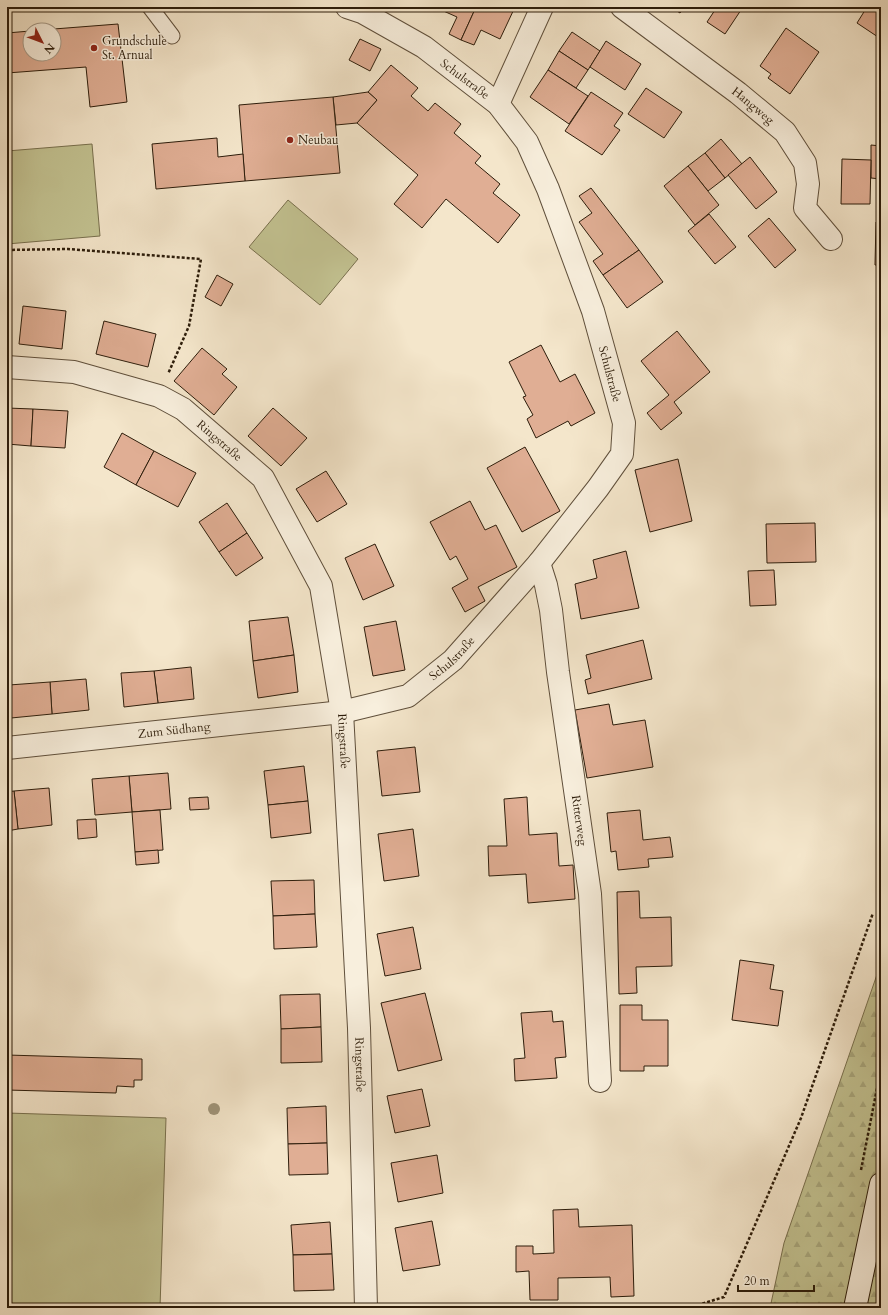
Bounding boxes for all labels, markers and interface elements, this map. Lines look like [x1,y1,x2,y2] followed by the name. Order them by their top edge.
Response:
[22,22,62,62] north arrow
[102,33,167,63] place label: Grundschule St. Arnual
[40,40,58,57] text: N
[89,43,99,53] marker: Grundschule St. Arnual
[437,55,493,103] street label: Schulstraße
[729,83,778,128] street label: Hangweg
[298,132,339,148] place label: Neubau
[285,135,295,145] marker: Neubau
[595,344,625,404] street label: Schulstraße
[193,416,246,465] street label: Ringstraße
[426,633,478,684] street label: Schulstraße
[334,713,353,769] street label: Ringstraße
[137,718,211,742] street label: Zum Südhang
[568,794,591,847] street label: Ritterweg
[351,1037,369,1093] street label: Ringstraße
[738,1267,814,1293] scale bar
[744,1273,771,1289] text: 20 m

